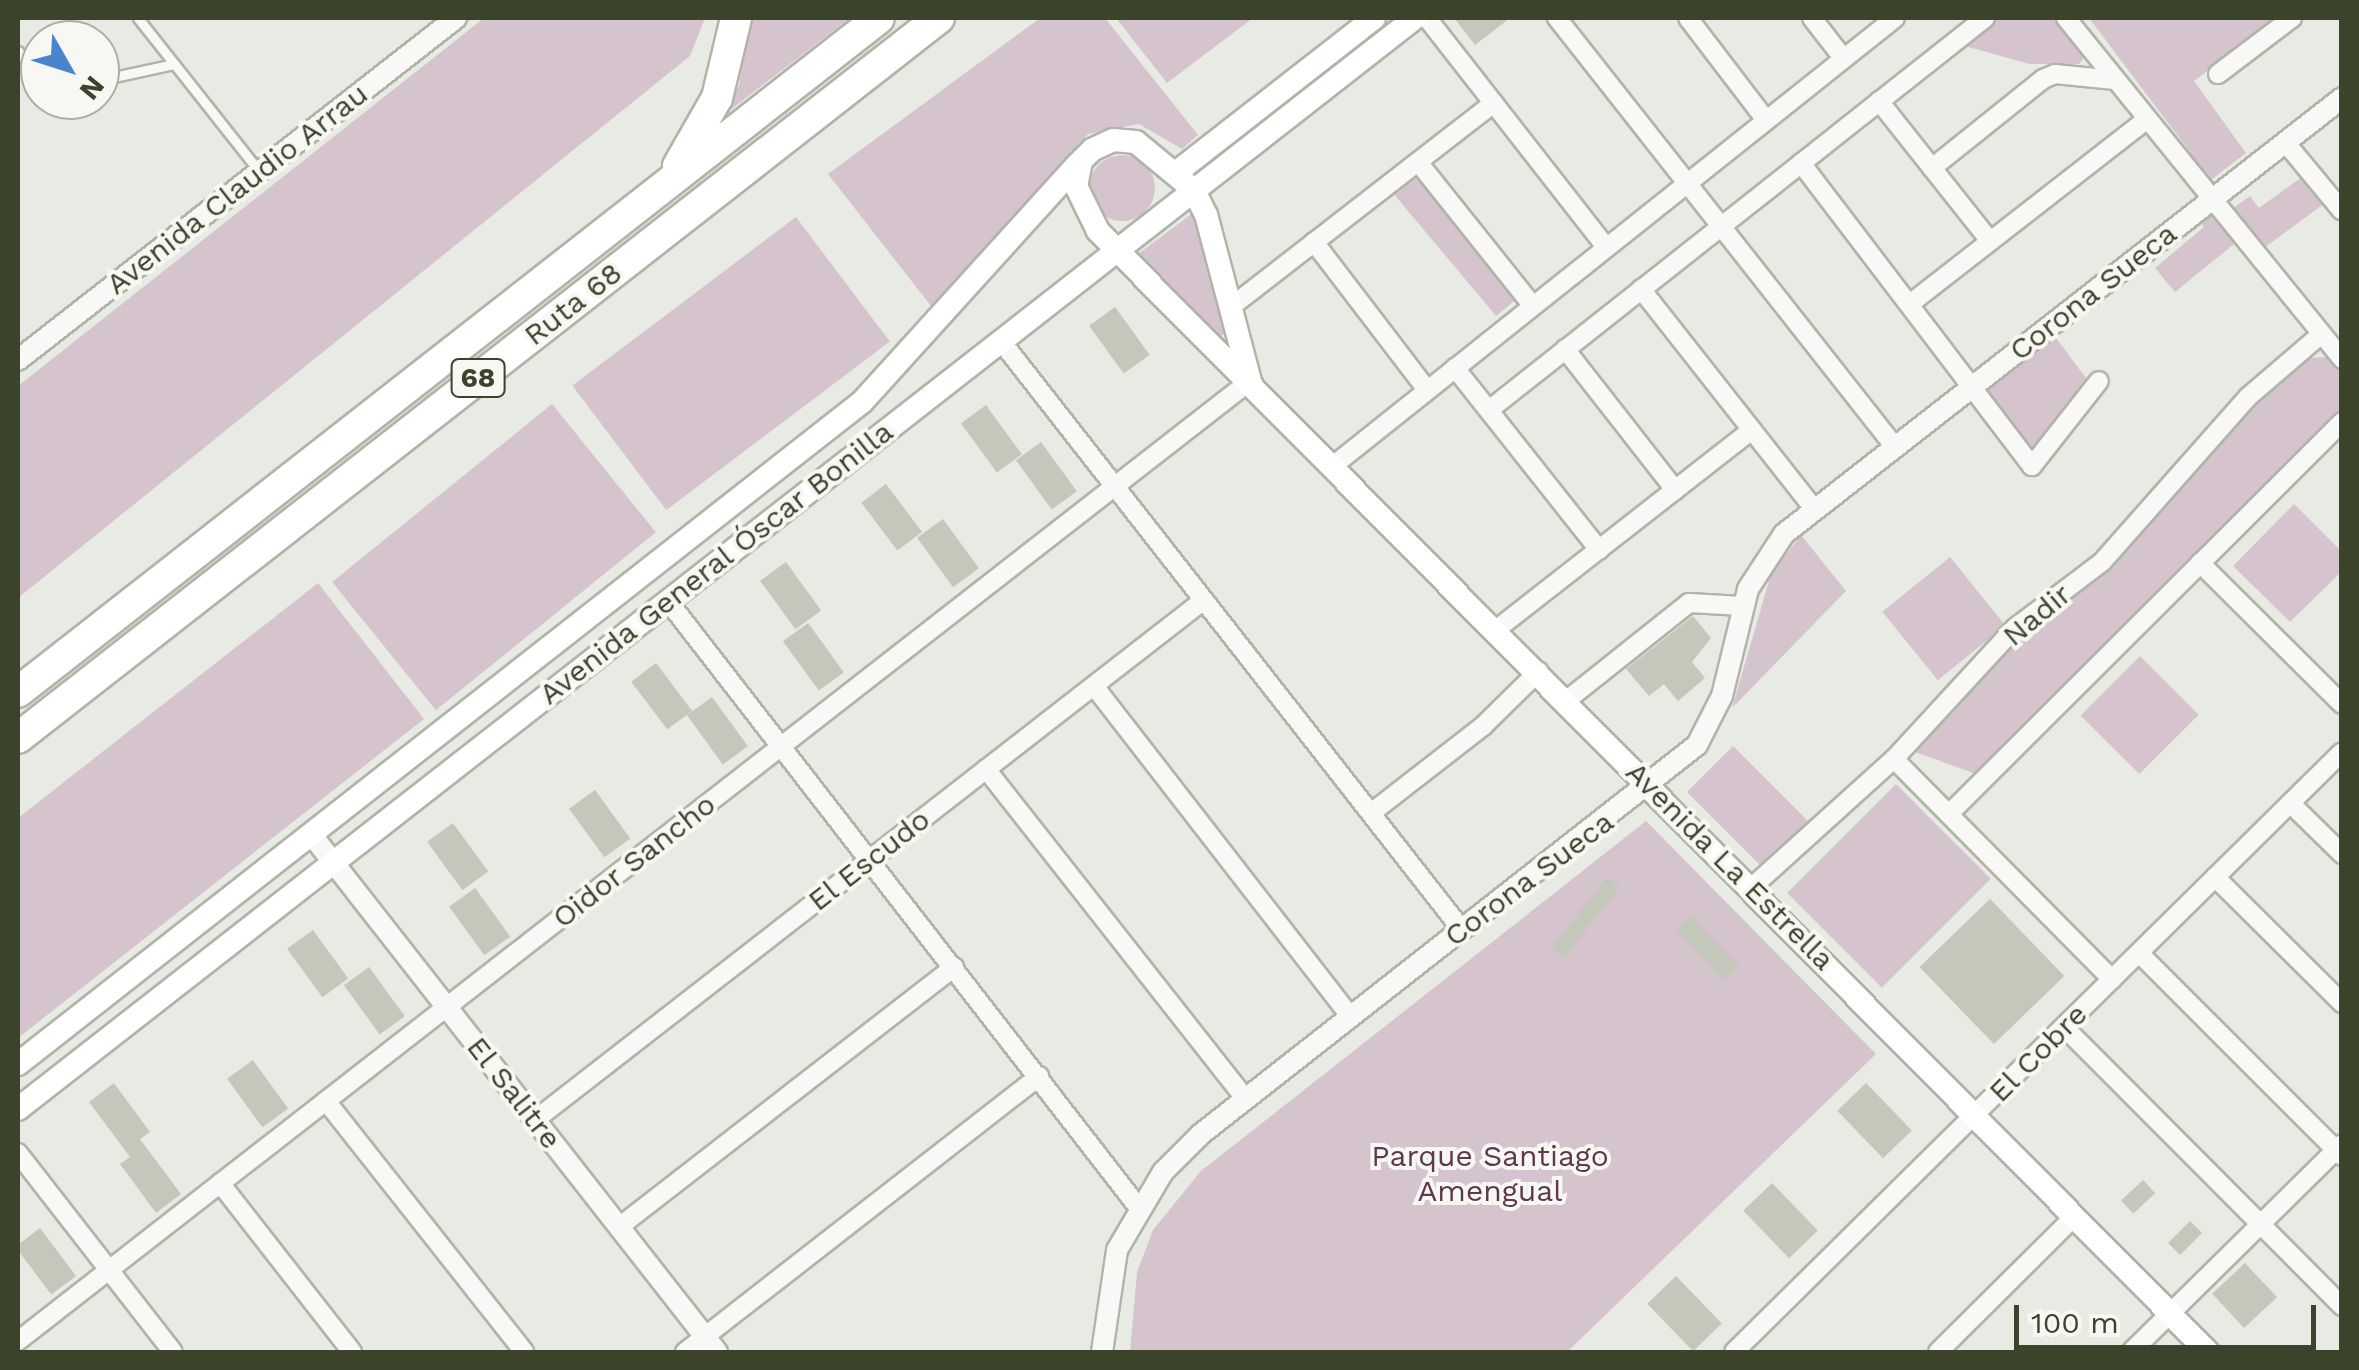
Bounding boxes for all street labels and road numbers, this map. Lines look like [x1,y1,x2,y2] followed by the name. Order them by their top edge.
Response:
[98,75,376,303] street label: Avenida Claudio Arrau
[2002,215,2184,369] street label: Corona Sueca
[517,255,629,353] street label: Ruta 68
[450,355,506,401] road number: 68
[531,413,901,713] street label: Avenida General Óscar Bonilla
[1996,576,2078,654] street label: Nadir
[1618,754,1842,978] street label: Avenida La Estrella
[545,786,723,936] street label: Oidor Sancho
[801,801,937,919] street label: El Escudo
[1437,804,1621,954] street label: Corona Sueca
[1981,996,2095,1110] street label: El Cobre
[459,1029,569,1157] street label: El Salitre

